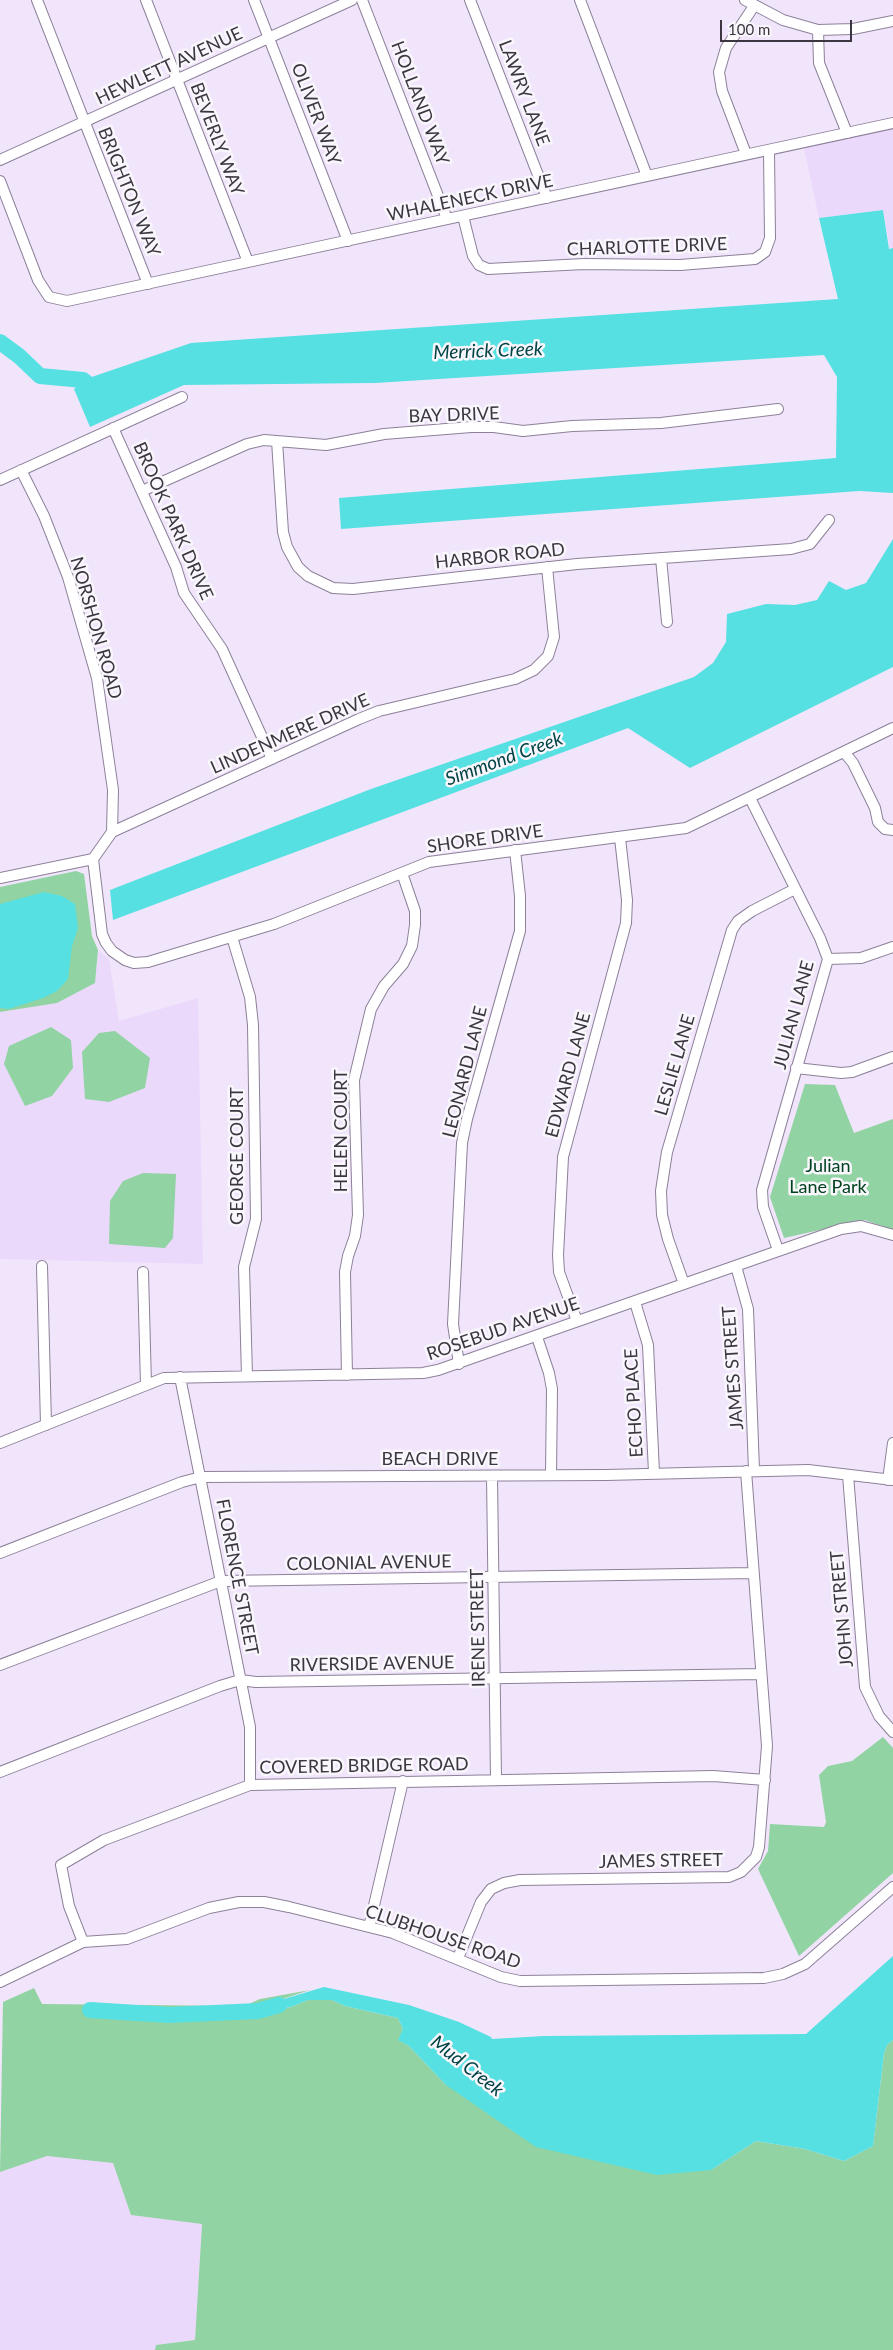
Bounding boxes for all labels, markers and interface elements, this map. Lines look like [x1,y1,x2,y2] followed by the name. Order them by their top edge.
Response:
[723,10,856,42] scale bar
[728,20,770,38] text: 100 m
[92,23,246,109] street label: HEWLETT AVENUE
[494,37,554,149] street label: LAWRY LANE
[386,38,454,168] street label: HOLLAND WAY
[287,60,345,168] street label: OLIVER WAY
[186,79,248,199] street label: BEVERLY WAY
[93,124,165,260] street label: BRIGHTON WAY
[385,170,555,226] street label: WHALENECK DRIVE
[566,233,728,261] street label: CHARLOTTE DRIVE
[433,338,543,364] water label: Merrick Creek
[408,403,500,427] street label: BAY DRIVE
[128,439,218,603] street label: BROOK PARK DRIVE
[434,538,566,574] street label: HARBOR ROAD
[65,554,127,702] street label: NORSHON ROAD
[207,689,373,779] street label: LINDENMERE DRIVE
[442,727,566,791] water label: Simmond Creek
[426,820,544,858] street label: SHORE DRIVE
[769,958,819,1072] street label: JULIAN LANE
[438,1004,492,1140] street label: LEONARD LANE
[541,1010,595,1140] street label: EDWARD LANE
[650,1012,700,1118] street label: LESLIE LANE
[330,1069,352,1193] street label: HELEN COURT
[226,1087,248,1225] street label: GEORGE COURT
[789,1155,867,1198] park label: Julian Lane Park
[424,1293,582,1365] street label: ROSEBUD AVENUE
[718,1305,748,1431] street label: JAMES STREET
[620,1348,648,1458] street label: ECHO PLACE
[382,1448,498,1470] street label: BEACH DRIVE
[211,1497,263,1657] street label: FLORENCE STREET
[826,1550,858,1668] street label: JOHN STREET
[286,1551,452,1575] street label: COLONIAL AVENUE
[466,1569,490,1687] street label: IRENE STREET
[289,1652,455,1676] street label: RIVERSIDE AVENUE
[259,1753,469,1779] street label: COVERED BRIDGE ROAD
[599,1849,723,1873] street label: JAMES STREET
[362,1900,524,1974] street label: CLUBHOUSE ROAD
[426,2031,508,2101] water label: Mud Creek

